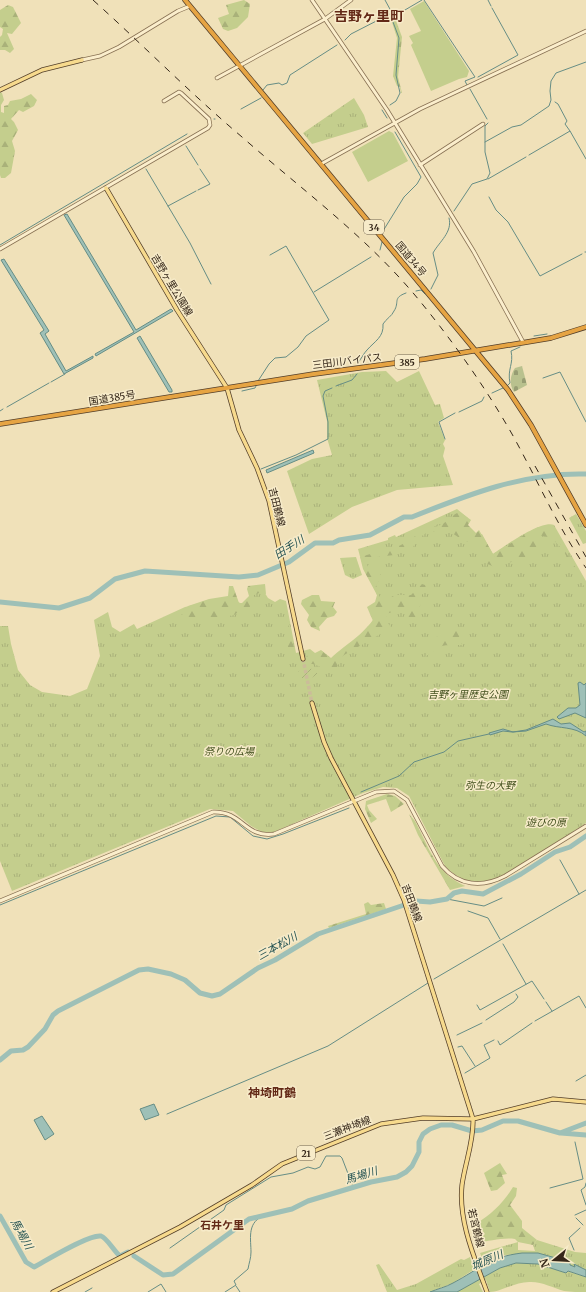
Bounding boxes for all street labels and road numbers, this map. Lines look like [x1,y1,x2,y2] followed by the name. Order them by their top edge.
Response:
[364,220,384,234] road number: 34
[393,239,429,279] street label: 国道34号
[148,252,196,318] street label: 吉野ヶ里公園線
[312,350,382,372] street label: 三田川バイパス
[395,355,419,369] road number: 385
[88,388,136,408] street label: 国道385号
[266,486,288,528] street label: 吉田鶴線
[399,882,425,924] street label: 吉田鶴線
[321,1113,373,1143] street label: 三瀬神埼線
[297,1146,315,1160] road number: 21
[465,1207,487,1249] street label: 若宮鶴線

